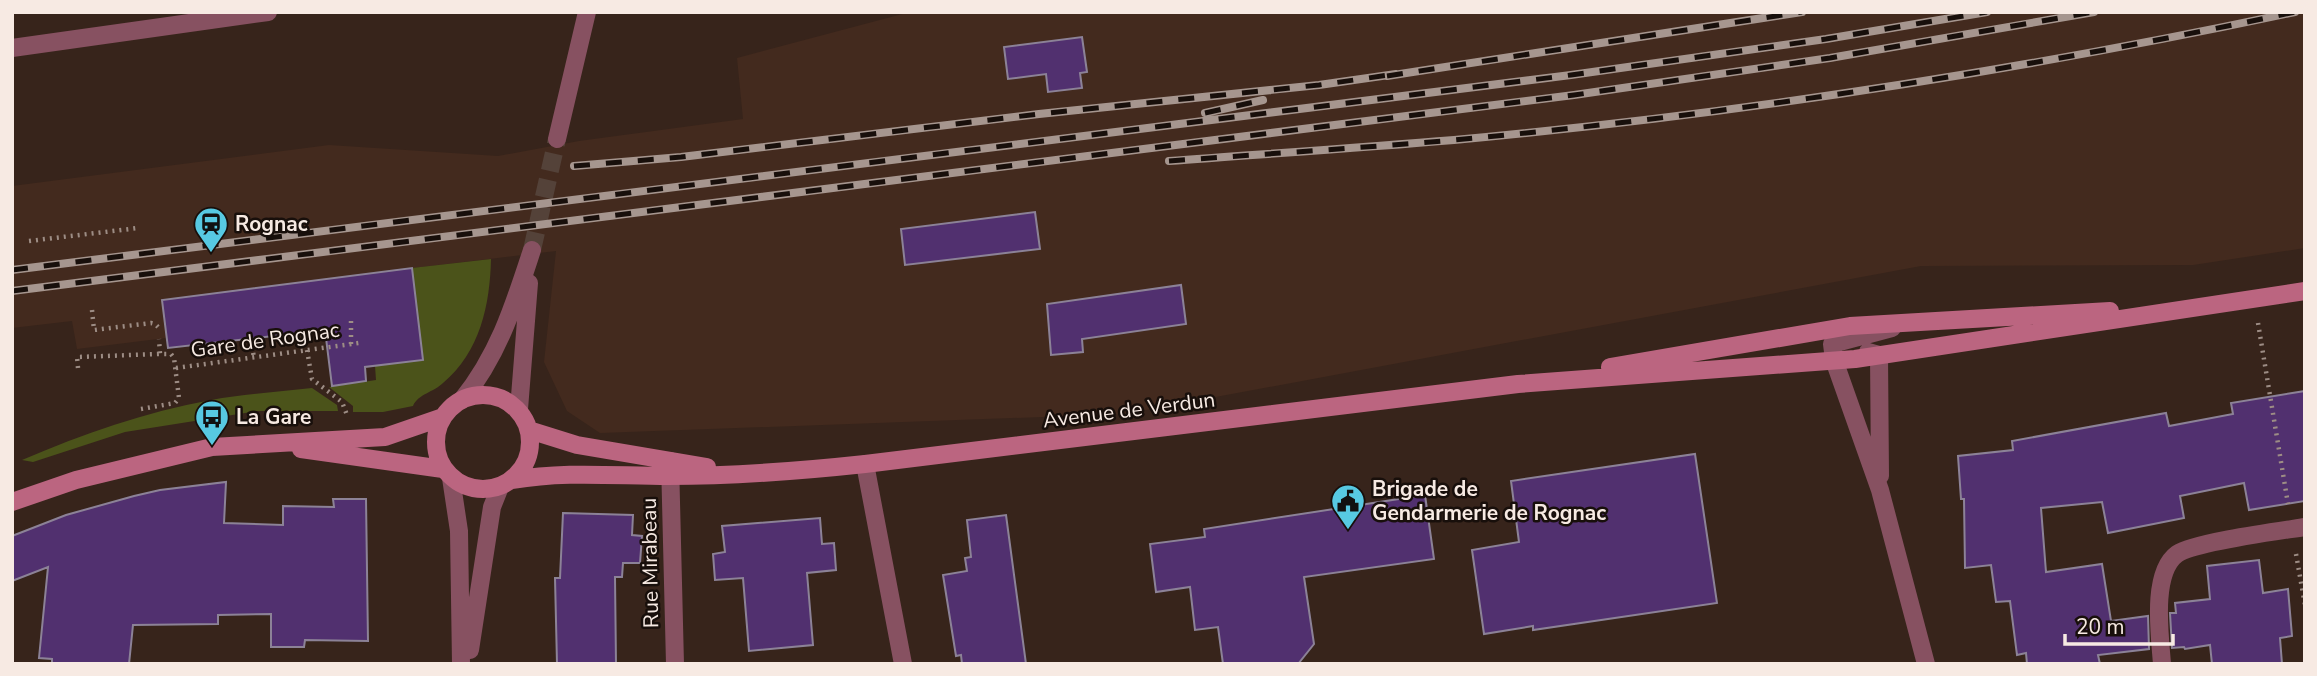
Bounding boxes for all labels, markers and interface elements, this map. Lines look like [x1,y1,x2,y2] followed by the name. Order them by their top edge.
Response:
[192,205,230,254] station icon: Rognac
[235,210,308,238] place label: Rognac
[189,316,341,364] street label: Gare de Rognac
[1041,386,1217,434] street label: Avenue de Verdun
[193,398,231,447] bus stop icon: La Gare
[236,403,311,431] place label: La Gare
[1372,475,1606,527] place label: Brigade de Gendarmerie de Rognac
[1329,482,1367,531] public building icon: Brigade de Gendarmerie de Rognac
[635,498,665,628] street label: Rue Mirabeau
[2065,602,2174,646] scale bar
[2076,613,2125,641] text: 20 m

